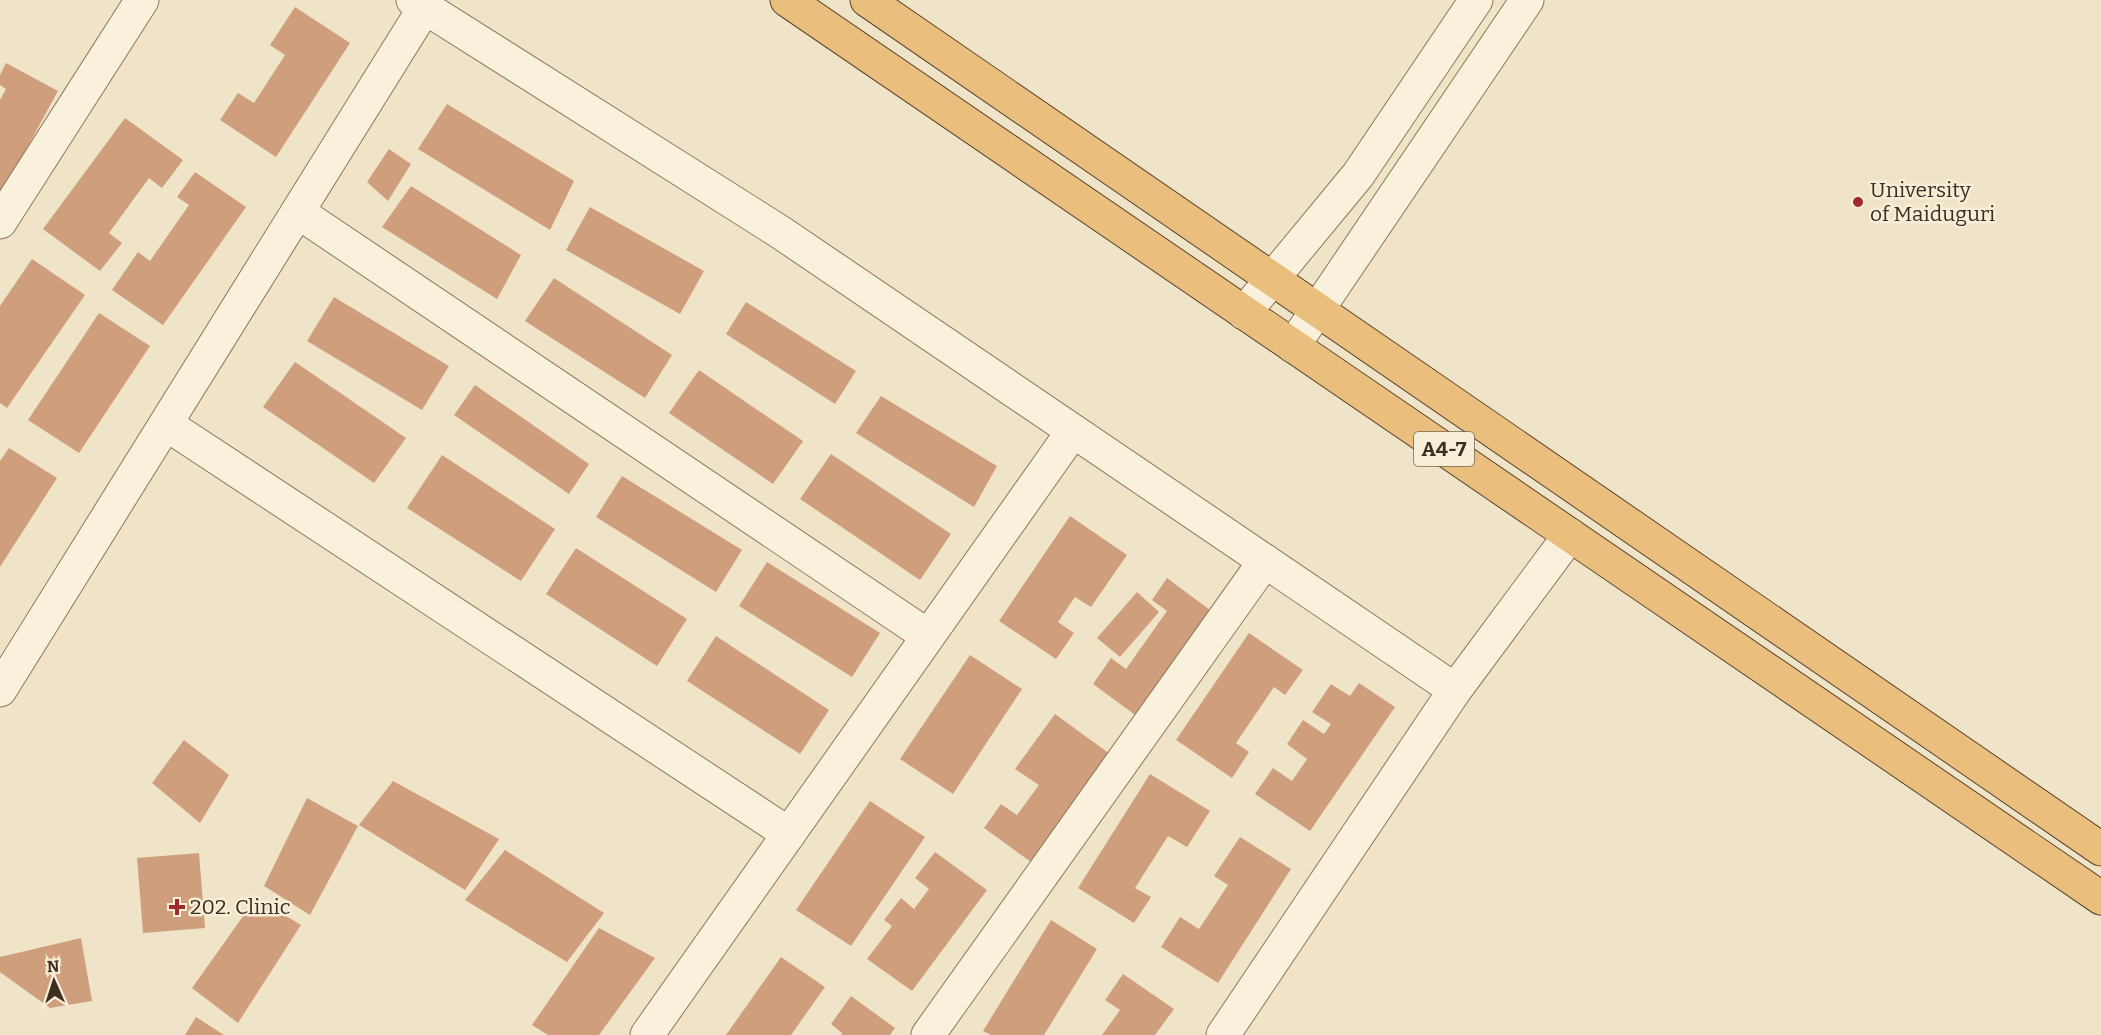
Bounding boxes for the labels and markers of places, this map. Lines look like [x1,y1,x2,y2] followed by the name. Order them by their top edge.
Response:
[1870,177,1995,227] place label: University of Maiduguri
[1851,195,1865,209] marker: University of Maiduguri
[190,894,291,920] place label: 202. Clinic
[168,898,186,916] marker: 202. Clinic

